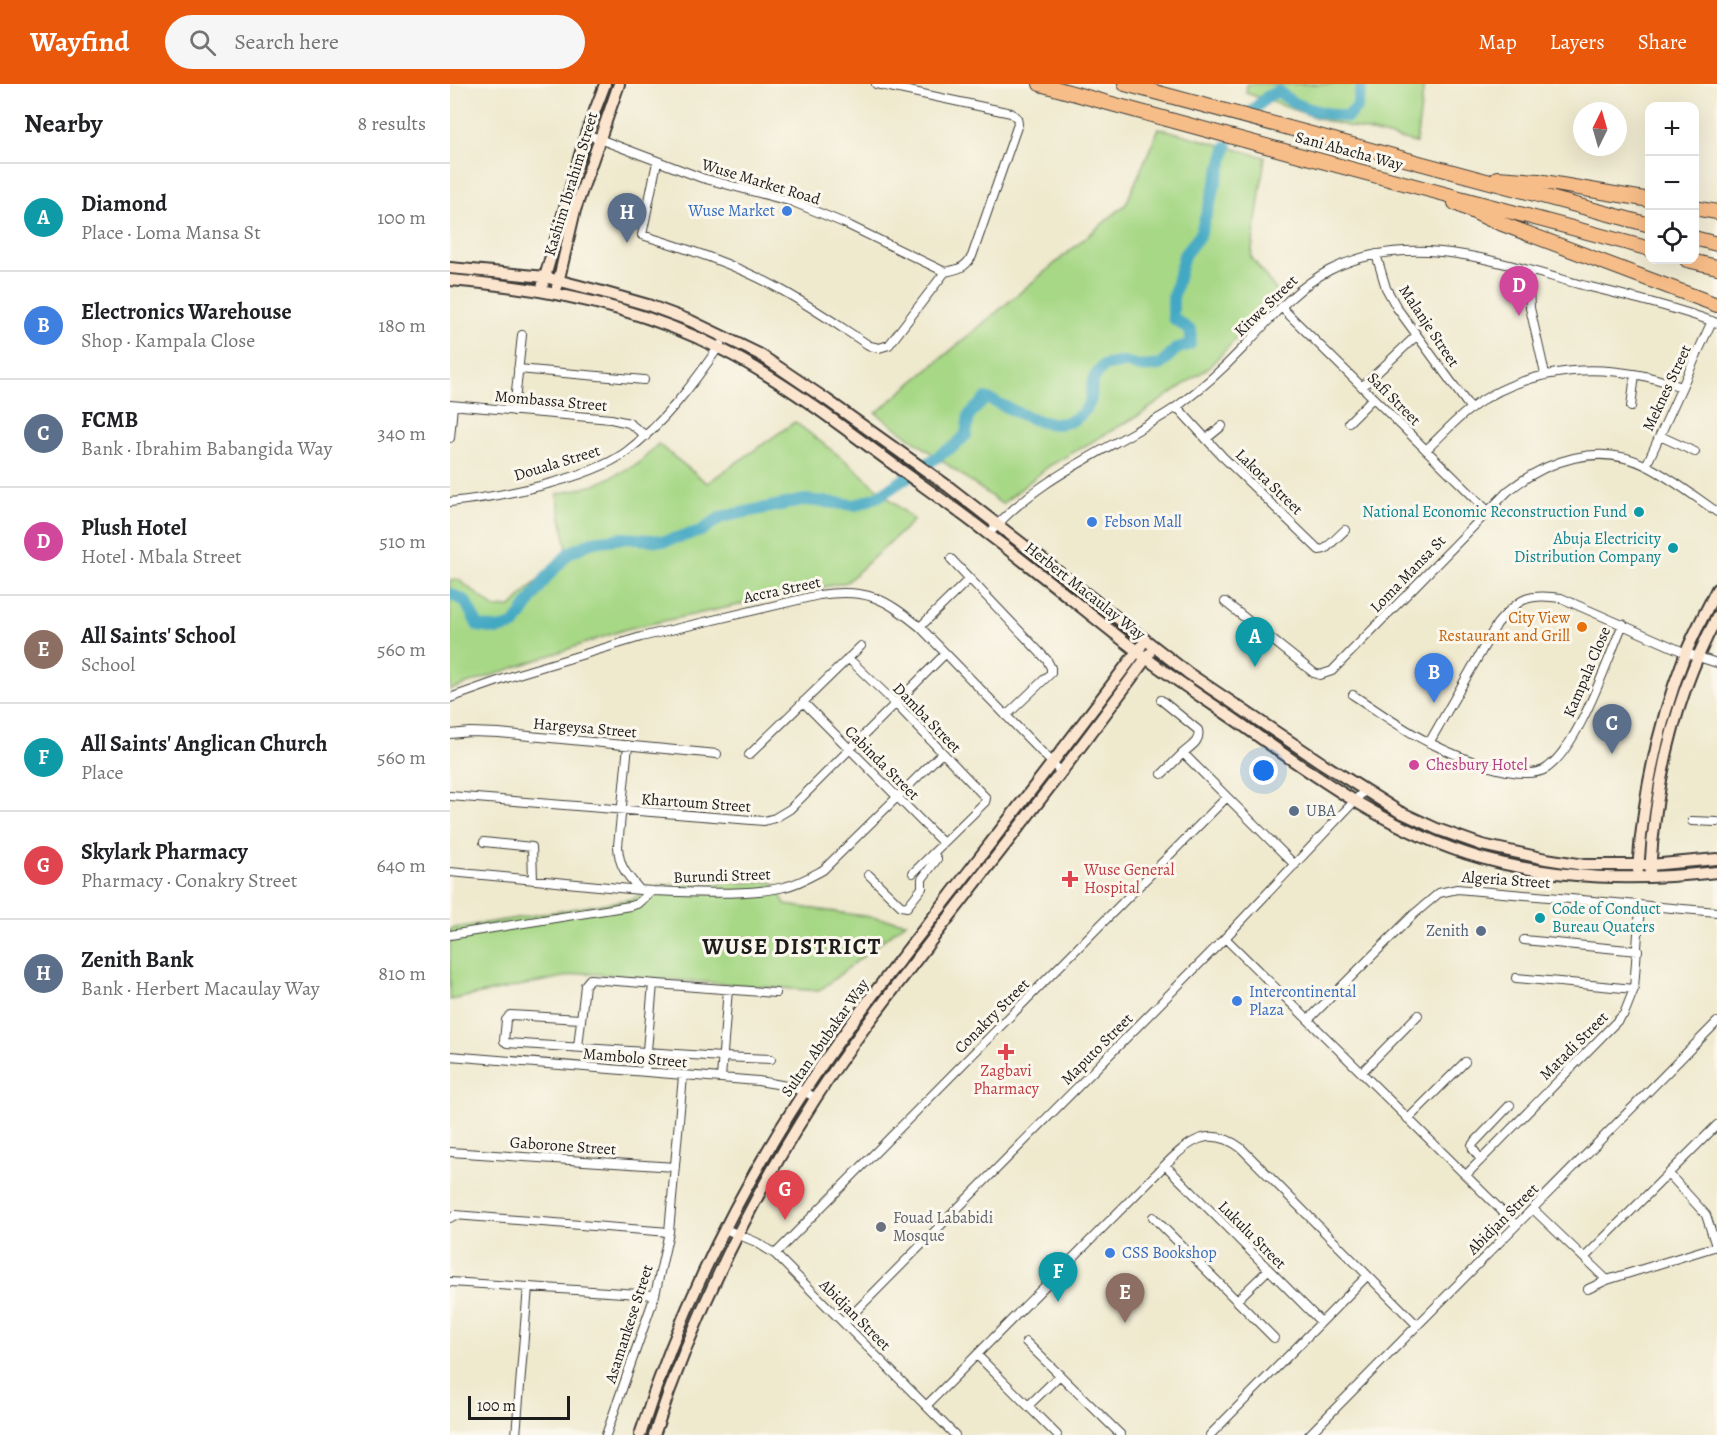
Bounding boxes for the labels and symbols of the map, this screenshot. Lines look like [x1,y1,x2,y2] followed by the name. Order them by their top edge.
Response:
[1573,102,1627,156] north arrow
[539,109,603,259] street label: Kashim Ibrahim Street
[1293,126,1406,176] street label: Sani Abacha Way
[698,153,824,211] street label: Wuse Market Road
[608,194,646,243] pin: H
[687,200,775,222] place label: Wuse Market
[780,204,794,218] marker: Wuse Market
[1500,266,1538,316] pin: D
[1229,270,1303,342] street label: Kitwe Street
[1393,281,1465,371] street label: Malanje Street
[1637,341,1697,435] street label: Meknes Street
[1362,367,1426,431] street label: Safi Street
[494,385,608,417] street label: Mombassa Street
[511,439,603,487] street label: Douala Street
[1230,444,1308,520] street label: Lakota Street
[1362,501,1627,523] place label: National Economic Reconstruction Fund
[1632,505,1646,519] marker: National Economic Reconstruction Fund
[1104,511,1182,533] place label: Febson Mall
[1085,515,1099,529] marker: Febson Mall
[1514,528,1662,568] place label: Abuja Electricity Distribution Company
[1365,530,1451,618] street label: Loma Mansa St
[1020,537,1151,646] street label: Herbert Macaulay Way
[1666,541,1680,555] marker: Abuja Electricity Distribution Company
[740,571,823,609] street label: Accra Street
[1438,607,1571,647] place label: City View Restaurant and Grill
[1236,618,1274,667] pin: A
[1575,620,1589,634] marker: City View Restaurant and Grill
[1558,623,1616,721] street label: Kampala Close
[1414,654,1454,703] pin: B
[888,678,966,758] street label: Damba Street
[1592,704,1632,754] pin: C
[532,713,638,743] street label: Hargeysa Street
[840,721,924,805] street label: Cabinda Street
[1426,754,1528,776] place label: Chesbury Hotel
[1249,756,1278,785] your location
[1407,758,1421,772] marker: Chesbury Hotel
[640,788,752,818] street label: Khartoum Street
[1306,800,1336,822] place label: UBA
[1287,804,1301,818] marker: UBA
[1083,859,1175,899] place label: Wuse General Hospital
[673,863,771,889] street label: Burundi Street
[1460,866,1551,894] street label: Algeria Street
[1061,870,1079,888] marker: Wuse General Hospital
[1552,898,1661,938] place label: Code of Conduct Bureau Quaters
[1533,911,1547,925] marker: Code of Conduct Bureau Quaters
[1426,920,1469,942] place label: Zenith
[1474,924,1488,938] marker: Zenith
[701,932,882,962] district label: WUSE DISTRICT
[776,974,874,1101] street label: Sultan Abubakar Way
[950,974,1034,1058] street label: Conakry Street
[1249,981,1356,1021] place label: Intercontinental Plaza
[1230,994,1244,1008] marker: Intercontinental Plaza
[1535,1007,1613,1085] street label: Matadi Street
[1056,1008,1138,1090] street label: Maputo Street
[582,1042,688,1074] street label: Mambolo Street
[999,1045,1013,1059] marker: Zagbavi Pharmacy
[973,1060,1040,1100] place label: Zagbavi Pharmacy
[509,1131,617,1161] street label: Gaborone Street
[766,1170,804,1220] pin: G
[1462,1178,1544,1260] street label: Abidjan Street
[1213,1196,1291,1274] street label: Lukulu Street
[893,1207,993,1247] place label: Fouad Lababidi Mosque
[874,1220,888,1234] marker: Fouad Lababidi Mosque
[1122,1242,1217,1264] place label: CSS Bookshop
[1103,1246,1117,1260] marker: CSS Bookshop
[1038,1252,1078,1302] pin: F
[599,1262,659,1387] street label: Asamankese Street
[814,1274,896,1356] street label: Abidjan Street
[1106,1274,1144,1323] pin: E
[468,1393,570,1420] scale bar

